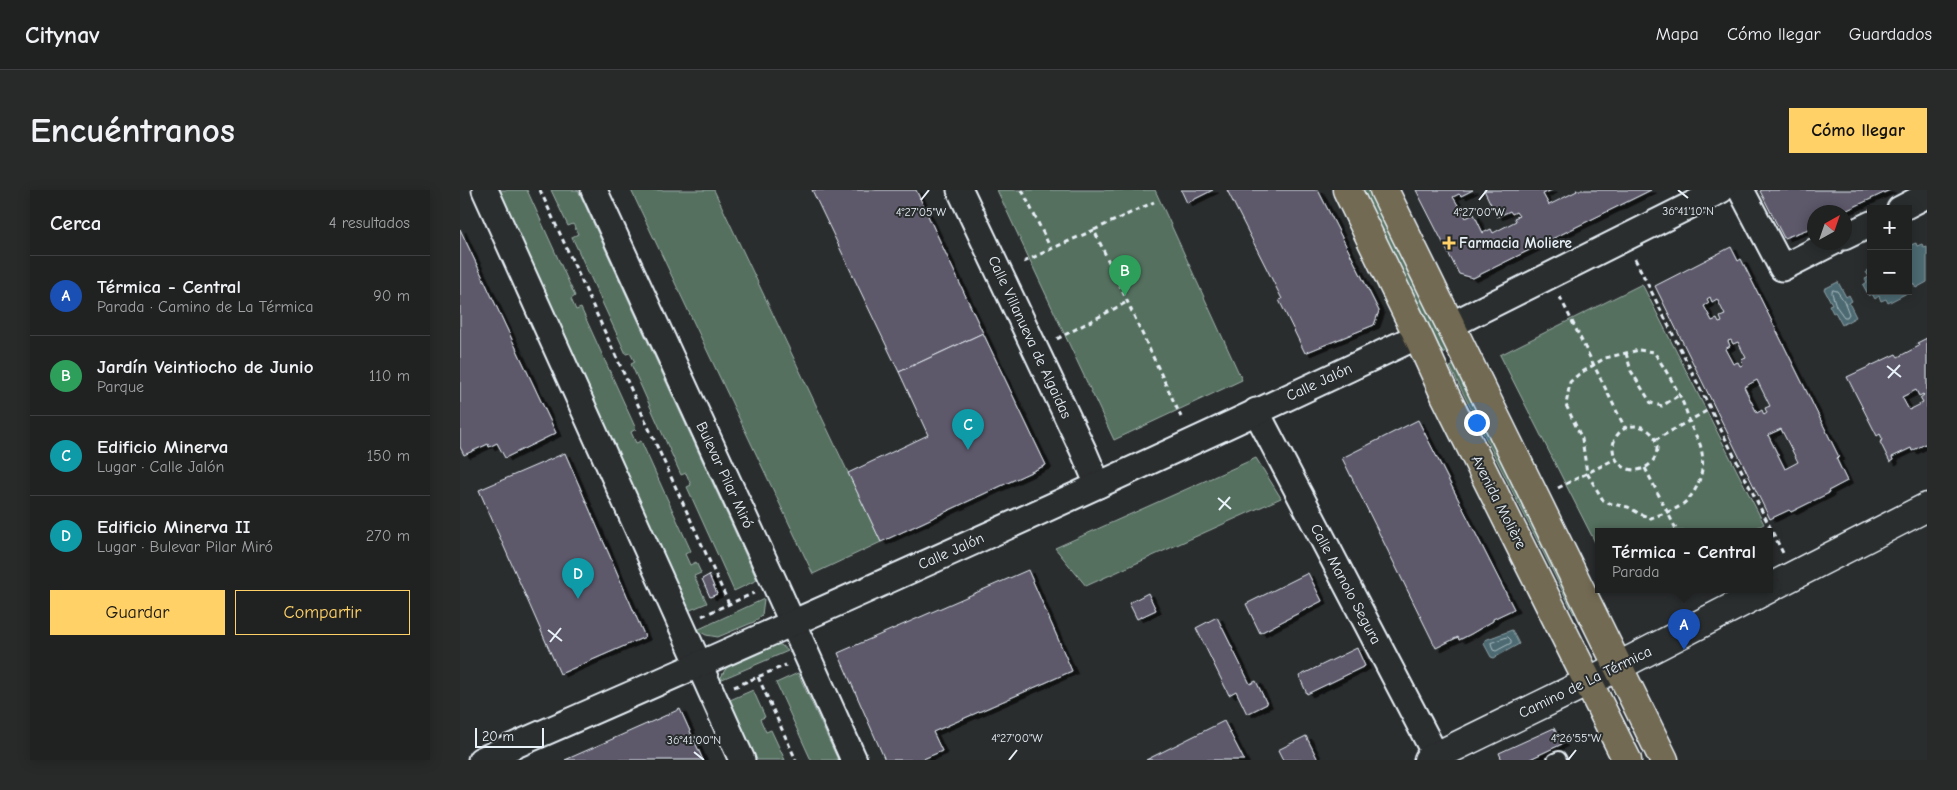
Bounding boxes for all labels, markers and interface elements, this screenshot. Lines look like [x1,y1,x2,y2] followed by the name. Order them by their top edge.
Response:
[25,21,100,49] text: Citynav
[1656,24,1699,45] text: Mapa
[1727,24,1821,45] text: Cómo llegar
[1849,24,1932,45] text: Guardados
[1789,108,1927,153] button: Cómo llegar
[30,110,235,151] text: Encuéntranos
[1662,204,1714,218] text: 36°41'10"N
[896,205,947,219] text: 4°27'05"W
[1453,205,1505,219] text: 4°27'00"W
[1807,205,1852,250] north arrow
[1867,205,1912,295] map controls
[1867,205,1912,250] button: +
[50,211,101,235] text: Cerca
[329,214,410,232] text: 4 resultados
[1459,234,1572,252] place label: Farmacia Moliere
[1443,237,1455,249] marker: Farmacia Moliere
[1867,250,1912,295] button: −
[984,253,1076,421] street label: Calle Villanueva de Algaidas
[1109,255,1141,296] pin: B
[97,276,241,298] text: Térmica - Central
[62,287,70,305] text: A
[373,287,410,305] text: 90 m
[97,298,313,316] text: Parada · Camino de La Térmica
[97,356,313,378] text: Jardín Veintiocho de Junio
[1283,359,1355,405] street label: Calle Jalón
[61,367,71,385] text: B
[369,367,410,385] text: 110 m
[97,378,144,396] text: Parque
[952,409,984,450] pin: C
[1464,410,1490,436] your location
[692,419,758,531] street label: Bulevar Pilar Miró
[97,436,228,458] text: Edificio Minerva
[61,447,71,465] text: C
[367,447,410,465] text: 150 m
[1468,452,1531,552] street label: Avenida Molière
[97,458,224,476] text: Lugar · Calle Jalón
[97,516,250,538] text: Edificio Minerva II
[1307,521,1385,647] street label: Calle Manolo Segura
[61,527,71,545] text: D
[366,527,410,545] text: 270 m
[1595,528,1773,593] popup
[915,529,987,573] street label: Calle Jalón
[97,538,273,556] text: Lugar · Bulevar Pilar Miró
[1612,541,1756,563] text: Térmica - Central
[562,558,594,599] pin: D
[1612,563,1660,581] text: Parada
[50,590,225,635] button: Guardar
[235,590,410,635] button: Compartir
[1668,609,1700,650] pin: A
[1516,642,1654,722] street label: Camino de La Térmica
[475,725,544,748] scale bar
[482,728,514,745] text: 20 m
[991,731,1043,745] text: 4°27'00"W
[1551,731,1602,745] text: 4°26'55"W
[667,733,721,747] text: 36°41'00"N

